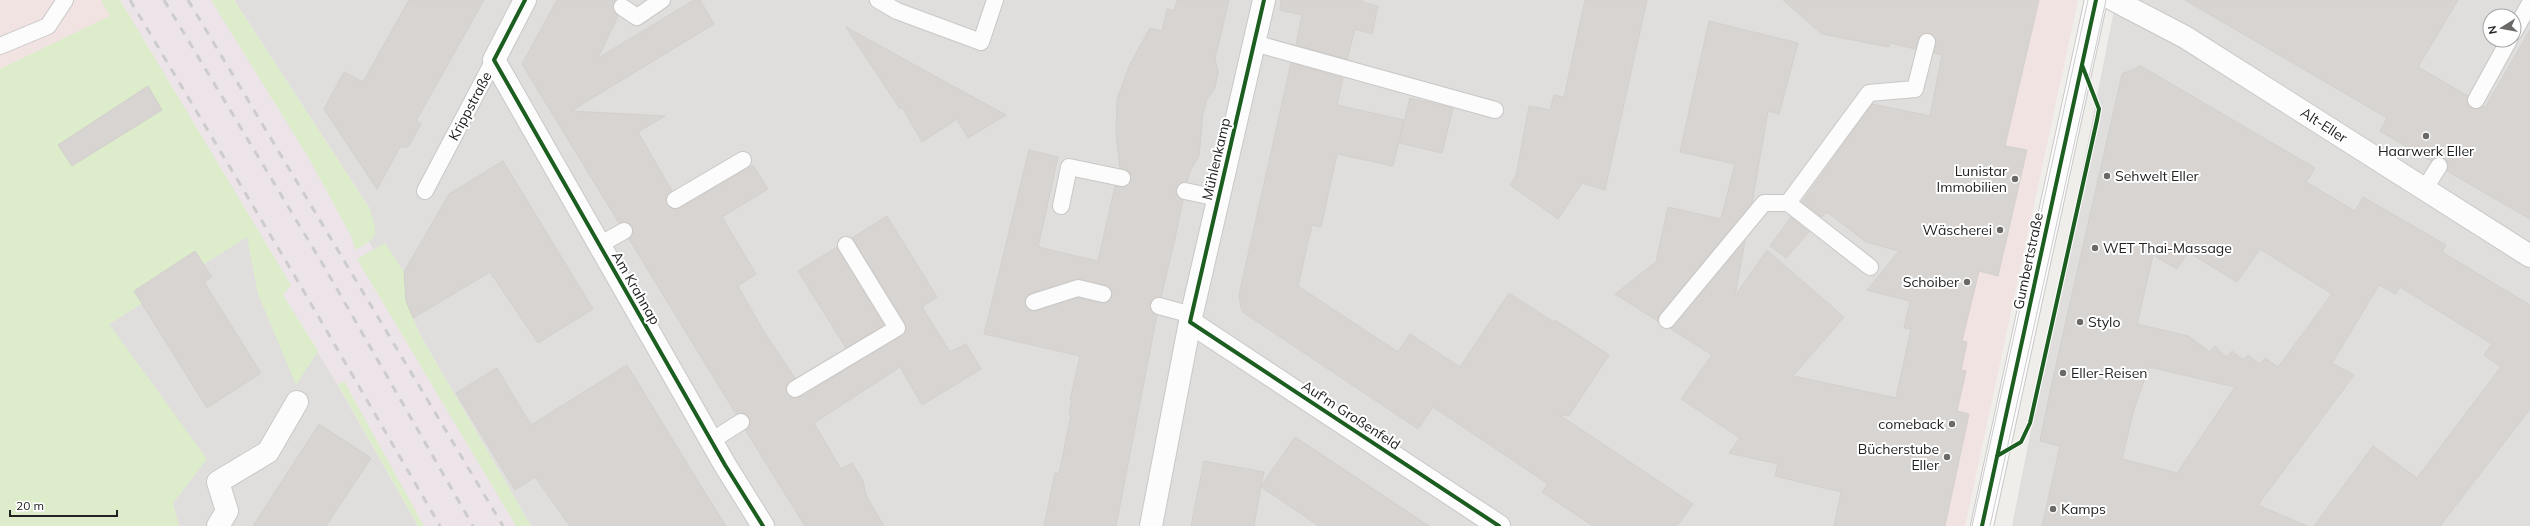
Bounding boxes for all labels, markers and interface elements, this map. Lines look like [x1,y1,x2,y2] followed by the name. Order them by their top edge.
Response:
[2482,8,2522,48] north arrow
[2485,24,2500,35] text: N
[444,68,496,144] street label: Krippstraße
[2297,103,2351,147] street label: Alt-Eller
[1198,116,1234,202] street label: Mühlenkamp
[2421,131,2431,141] marker: Haarwerk Eller
[2378,142,2475,160] place label: Haarwerk Eller
[1937,162,2008,196] place label: Lunistar Immobilien
[2115,167,2200,185] place label: Sehwelt Eller
[2102,171,2112,181] marker: Sehwelt Eller
[2010,174,2020,184] marker: Lunistar Immobilien
[2009,211,2047,311] street label: Gumbertstraße
[1922,221,1992,239] place label: Wäscherei
[1995,225,2005,235] marker: Wäscherei
[2103,239,2232,257] place label: WET Thai-Massage
[2090,243,2100,253] marker: WET Thai-Massage
[608,248,664,328] street label: Am Krahnap
[1903,273,1960,291] place label: Schoiber
[1962,277,1972,287] marker: Schoiber
[2088,313,2120,331] place label: Stylo
[2075,317,2085,327] marker: Stylo
[2071,364,2148,382] place label: Eller-Reisen
[2058,368,2068,378] marker: Eller-Reisen
[1298,376,1404,454] street label: Auf'm Großenfeld
[1878,415,1945,433] place label: comeback
[1947,419,1957,429] marker: comeback
[1858,440,1940,474] place label: Bücherstube Eller
[1942,452,1952,462] marker: Bücherstube Eller
[10,492,117,518] scale bar
[16,498,44,513] text: 20 m
[2061,500,2106,518] place label: Kamps
[2048,504,2058,514] marker: Kamps

